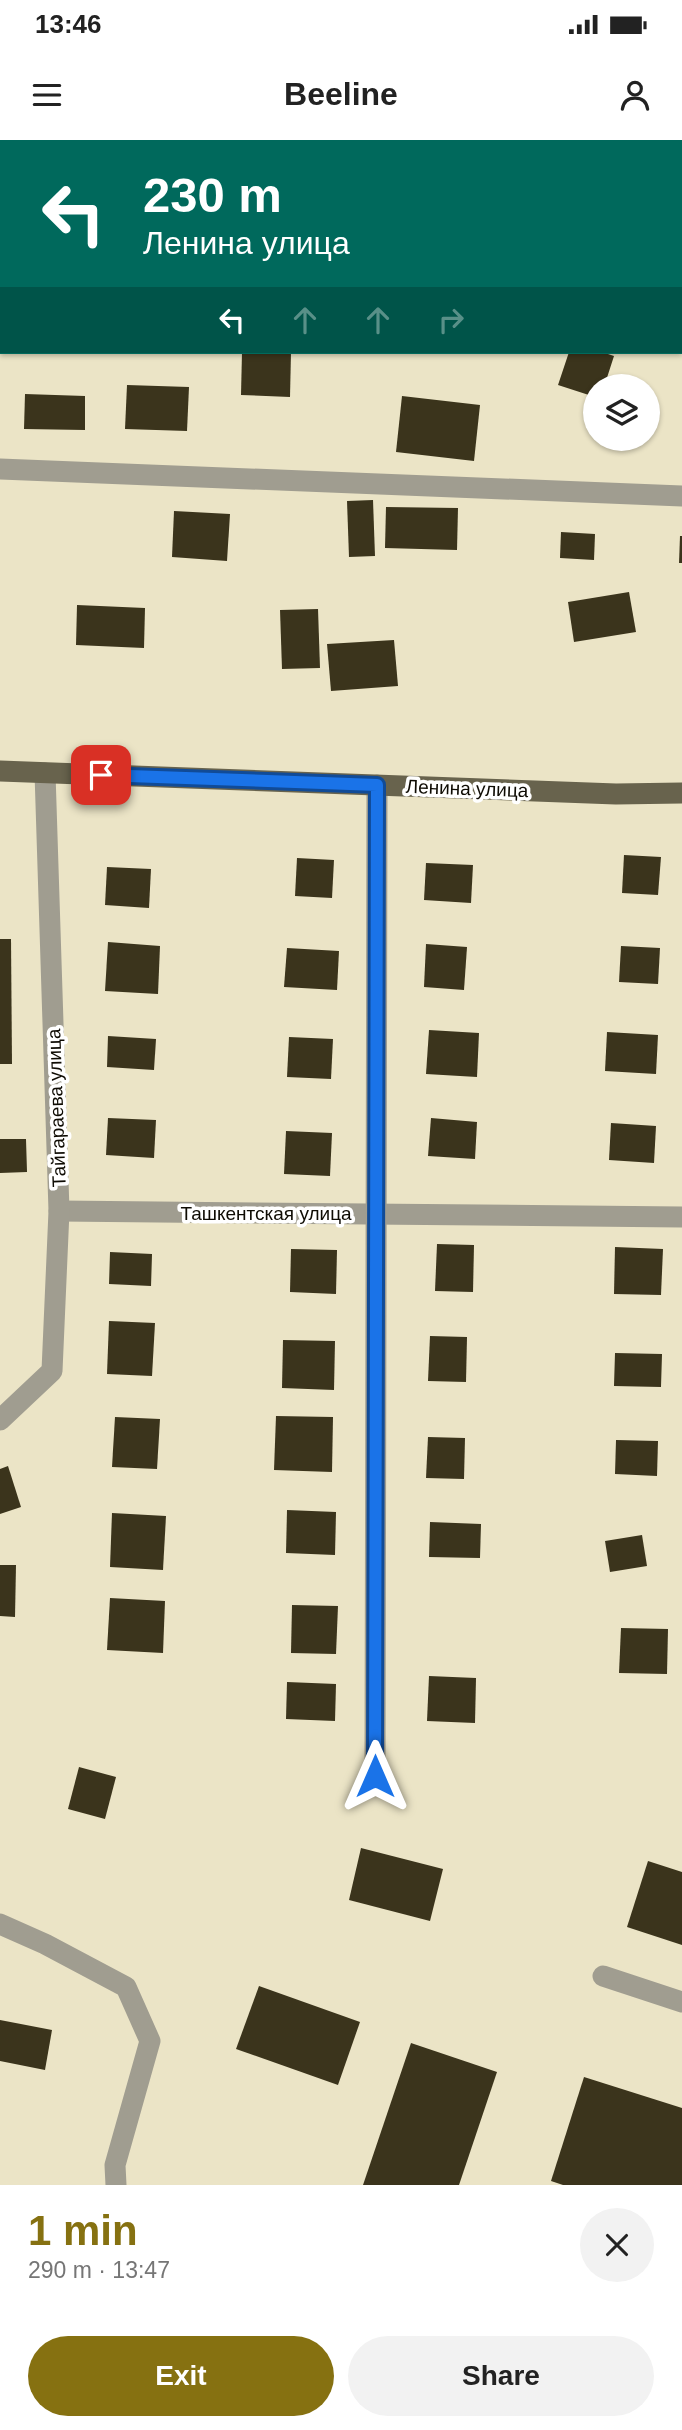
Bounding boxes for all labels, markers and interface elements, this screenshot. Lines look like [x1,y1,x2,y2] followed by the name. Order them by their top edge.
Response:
[35,9,102,39] text: 13:46
[28,76,66,114] icon: menu
[284,76,398,112] text: Beeline
[616,76,654,114] icon: person
[28,168,119,259] icon: left
[143,168,282,222] text: 230 m
[143,225,350,261] text: Ленина улица
[213,301,251,339] icon: left
[286,301,324,339] icon: ahead
[359,301,397,339] icon: ahead
[432,301,470,339] icon: right
[583,374,660,451] map controls
[583,374,660,451] button: layers
[71,745,131,805] pin
[82,756,120,794] icon: arrive
[405,776,529,801] street label: Ленина улица
[43,1028,70,1188] street label: Тайгараева улица
[180,1203,352,1224] street label: Ташкентская улица
[338,1739,412,1813] position arrow
[28,2207,138,2254] text: 1 min
[580,2208,654,2282] button: close
[28,2257,170,2283] text: 290 m · 13:47
[28,2336,334,2416] button: Exit
[348,2336,654,2416] button: Share

